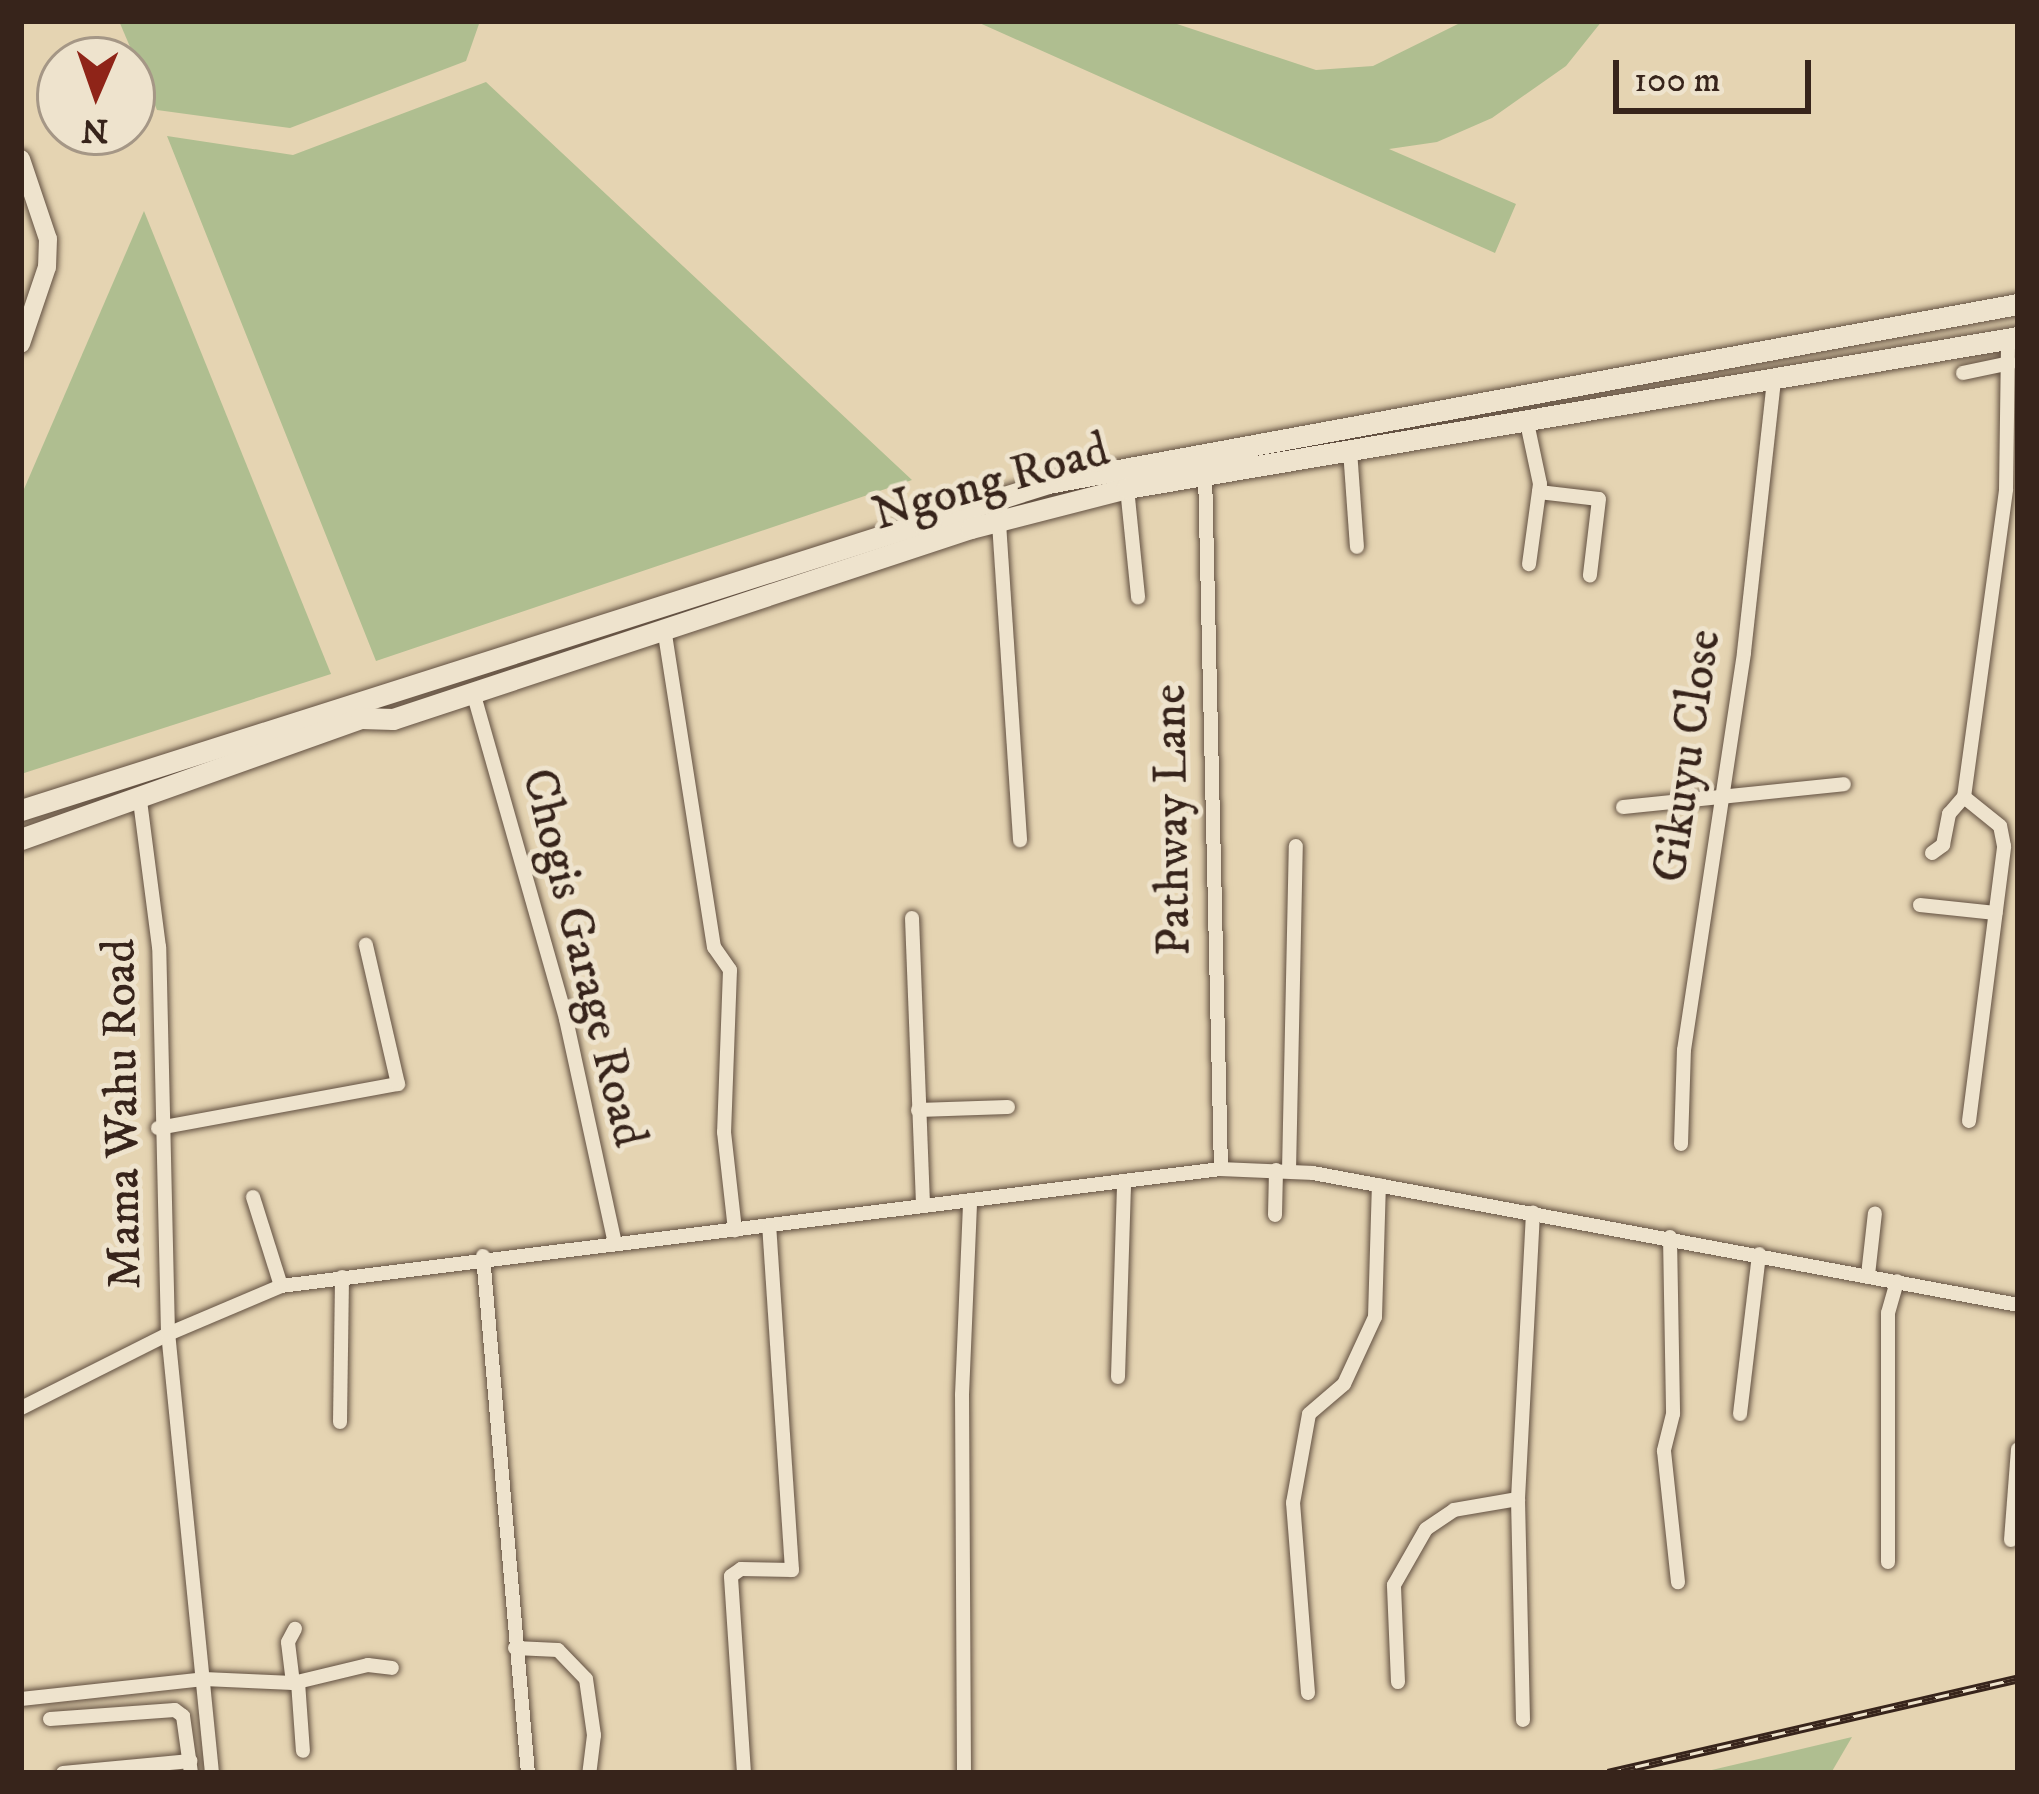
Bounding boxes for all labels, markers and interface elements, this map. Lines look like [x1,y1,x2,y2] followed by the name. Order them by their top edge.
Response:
[36,36,156,156] north arrow
[1619,36,1817,110] scale bar
[1634,58,1721,103] text: 100 m
[81,109,109,150] text: N
[866,422,1116,544] street label: Ngong Road
[1642,626,1734,886] street label: Gikuyu Close
[1142,683,1204,957] street label: Pathway Lane
[508,763,658,1153] street label: Chogis Garage Road
[91,938,155,1290] street label: Mama Wahu Road

